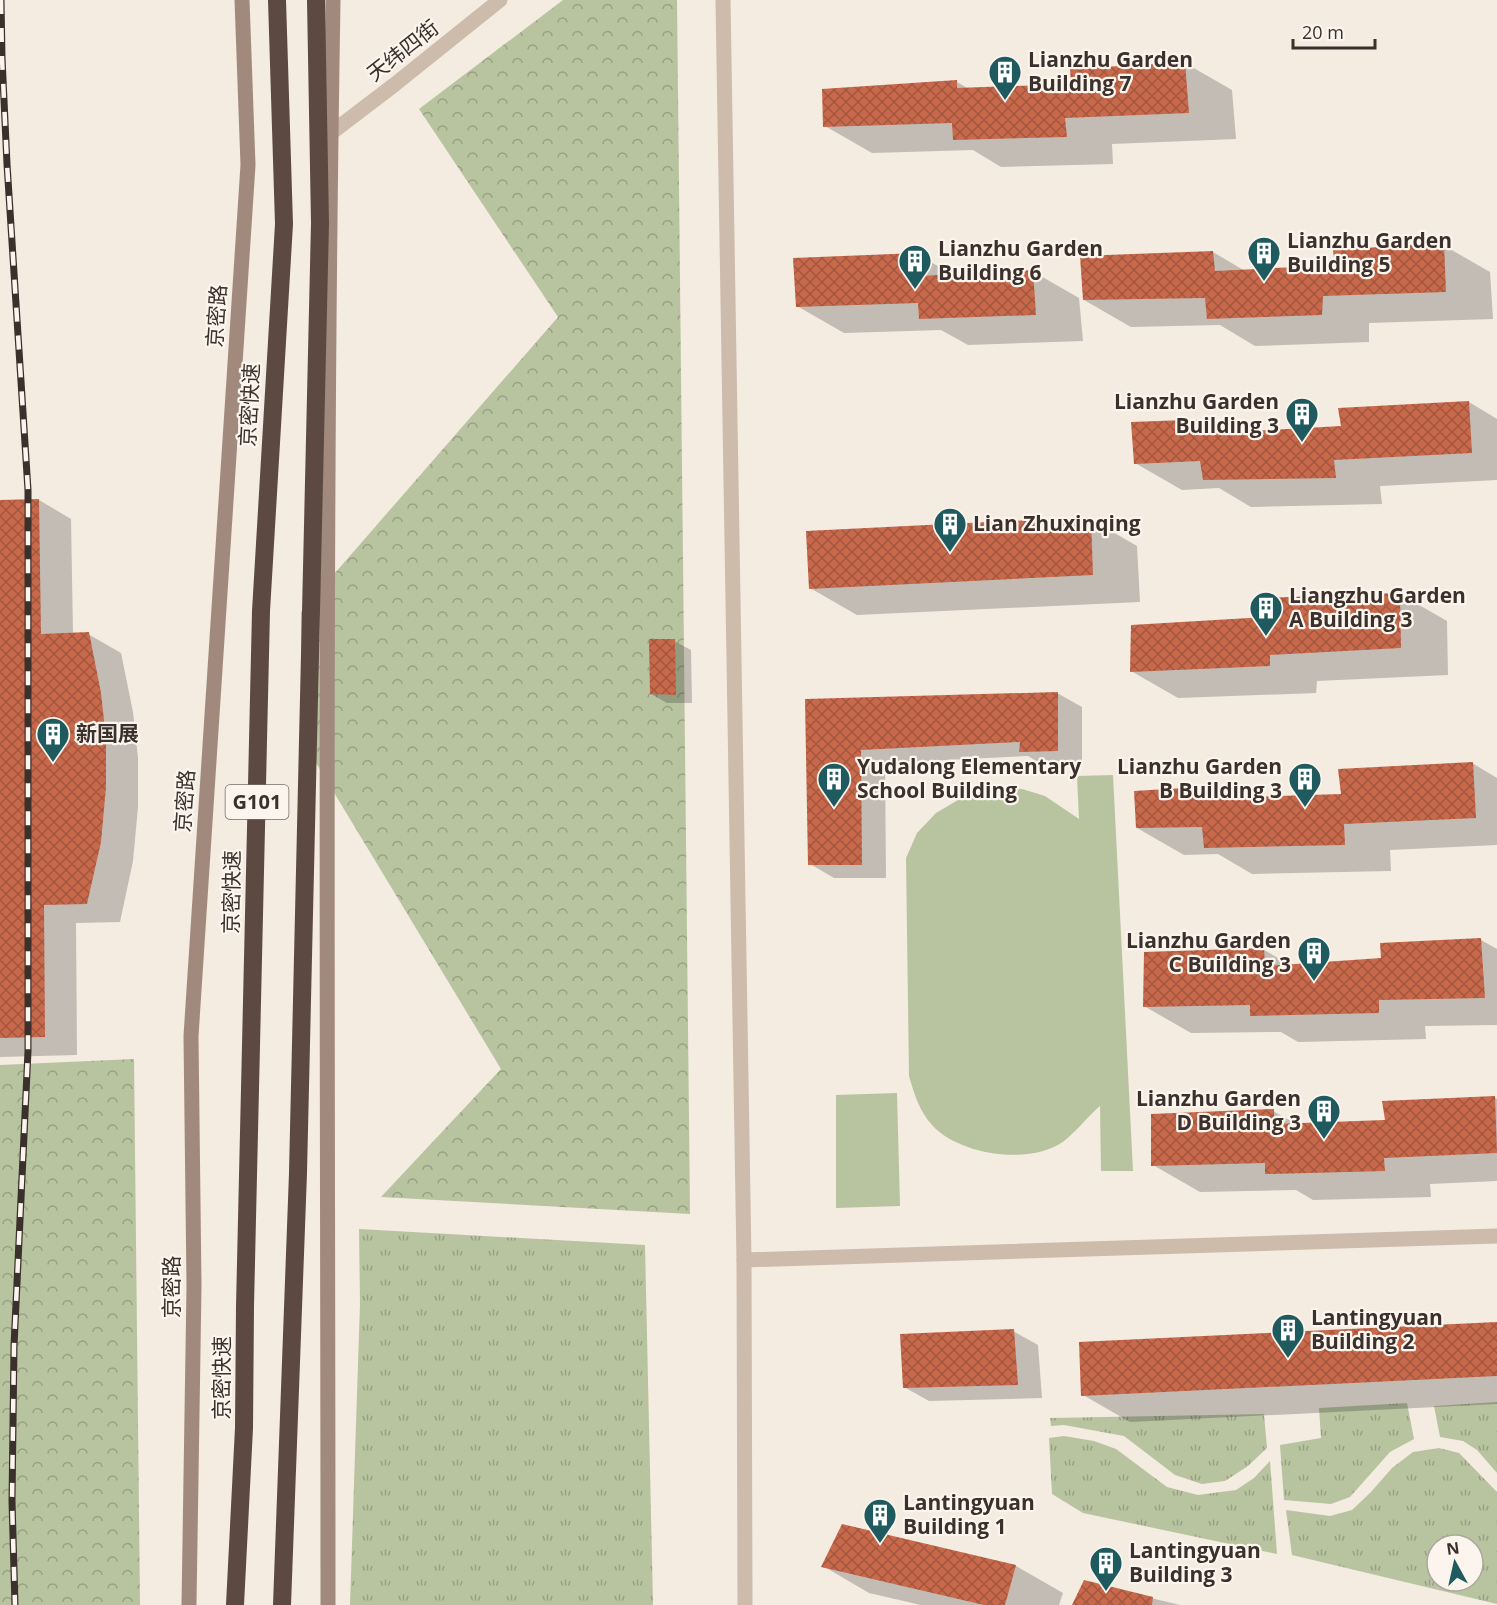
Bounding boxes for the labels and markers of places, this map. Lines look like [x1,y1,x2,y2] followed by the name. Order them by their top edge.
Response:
[1028,45,1193,97] place label: Lianzhu Garden Building 7
[987,54,1023,101] building icon: Lianzhu Garden Building 7
[1287,226,1452,278] place label: Lianzhu Garden Building 5
[938,234,1103,286] place label: Lianzhu Garden Building 6
[1246,235,1282,282] building icon: Lianzhu Garden Building 5
[897,243,933,290] building icon: Lianzhu Garden Building 6
[1114,387,1279,439] place label: Lianzhu Garden Building 3
[1284,396,1320,443] building icon: Lianzhu Garden Building 3
[932,506,968,553] building icon: Lian Zhuxinqing
[973,509,1141,537] place label: Lian Zhuxinqing
[1289,581,1466,633] place label: Liangzhu Garden A Building 3
[1248,590,1284,637] building icon: Liangzhu Garden A Building 3
[35,716,71,763] building icon: 新国展
[76,719,139,747] place label: 新国展
[857,752,1081,804] place label: Yudalong Elementary School Building
[1117,752,1282,804] place label: Lianzhu Garden B Building 3
[816,761,852,808] building icon: Yudalong Elementary School Building
[1287,761,1323,808] building icon: Lianzhu Garden B Building 3
[1126,926,1291,978] place label: Lianzhu Garden C Building 3
[1296,935,1332,982] building icon: Lianzhu Garden C Building 3
[1136,1084,1301,1136] place label: Lianzhu Garden D Building 3
[1306,1093,1342,1140] building icon: Lianzhu Garden D Building 3
[1311,1303,1443,1355] place label: Lantingyuan Building 2
[1270,1312,1306,1359] building icon: Lantingyuan Building 2
[903,1488,1035,1540] place label: Lantingyuan Building 1
[862,1497,898,1544] building icon: Lantingyuan Building 1
[1129,1536,1261,1588] place label: Lantingyuan Building 3
[1088,1545,1124,1592] building icon: Lantingyuan Building 3

